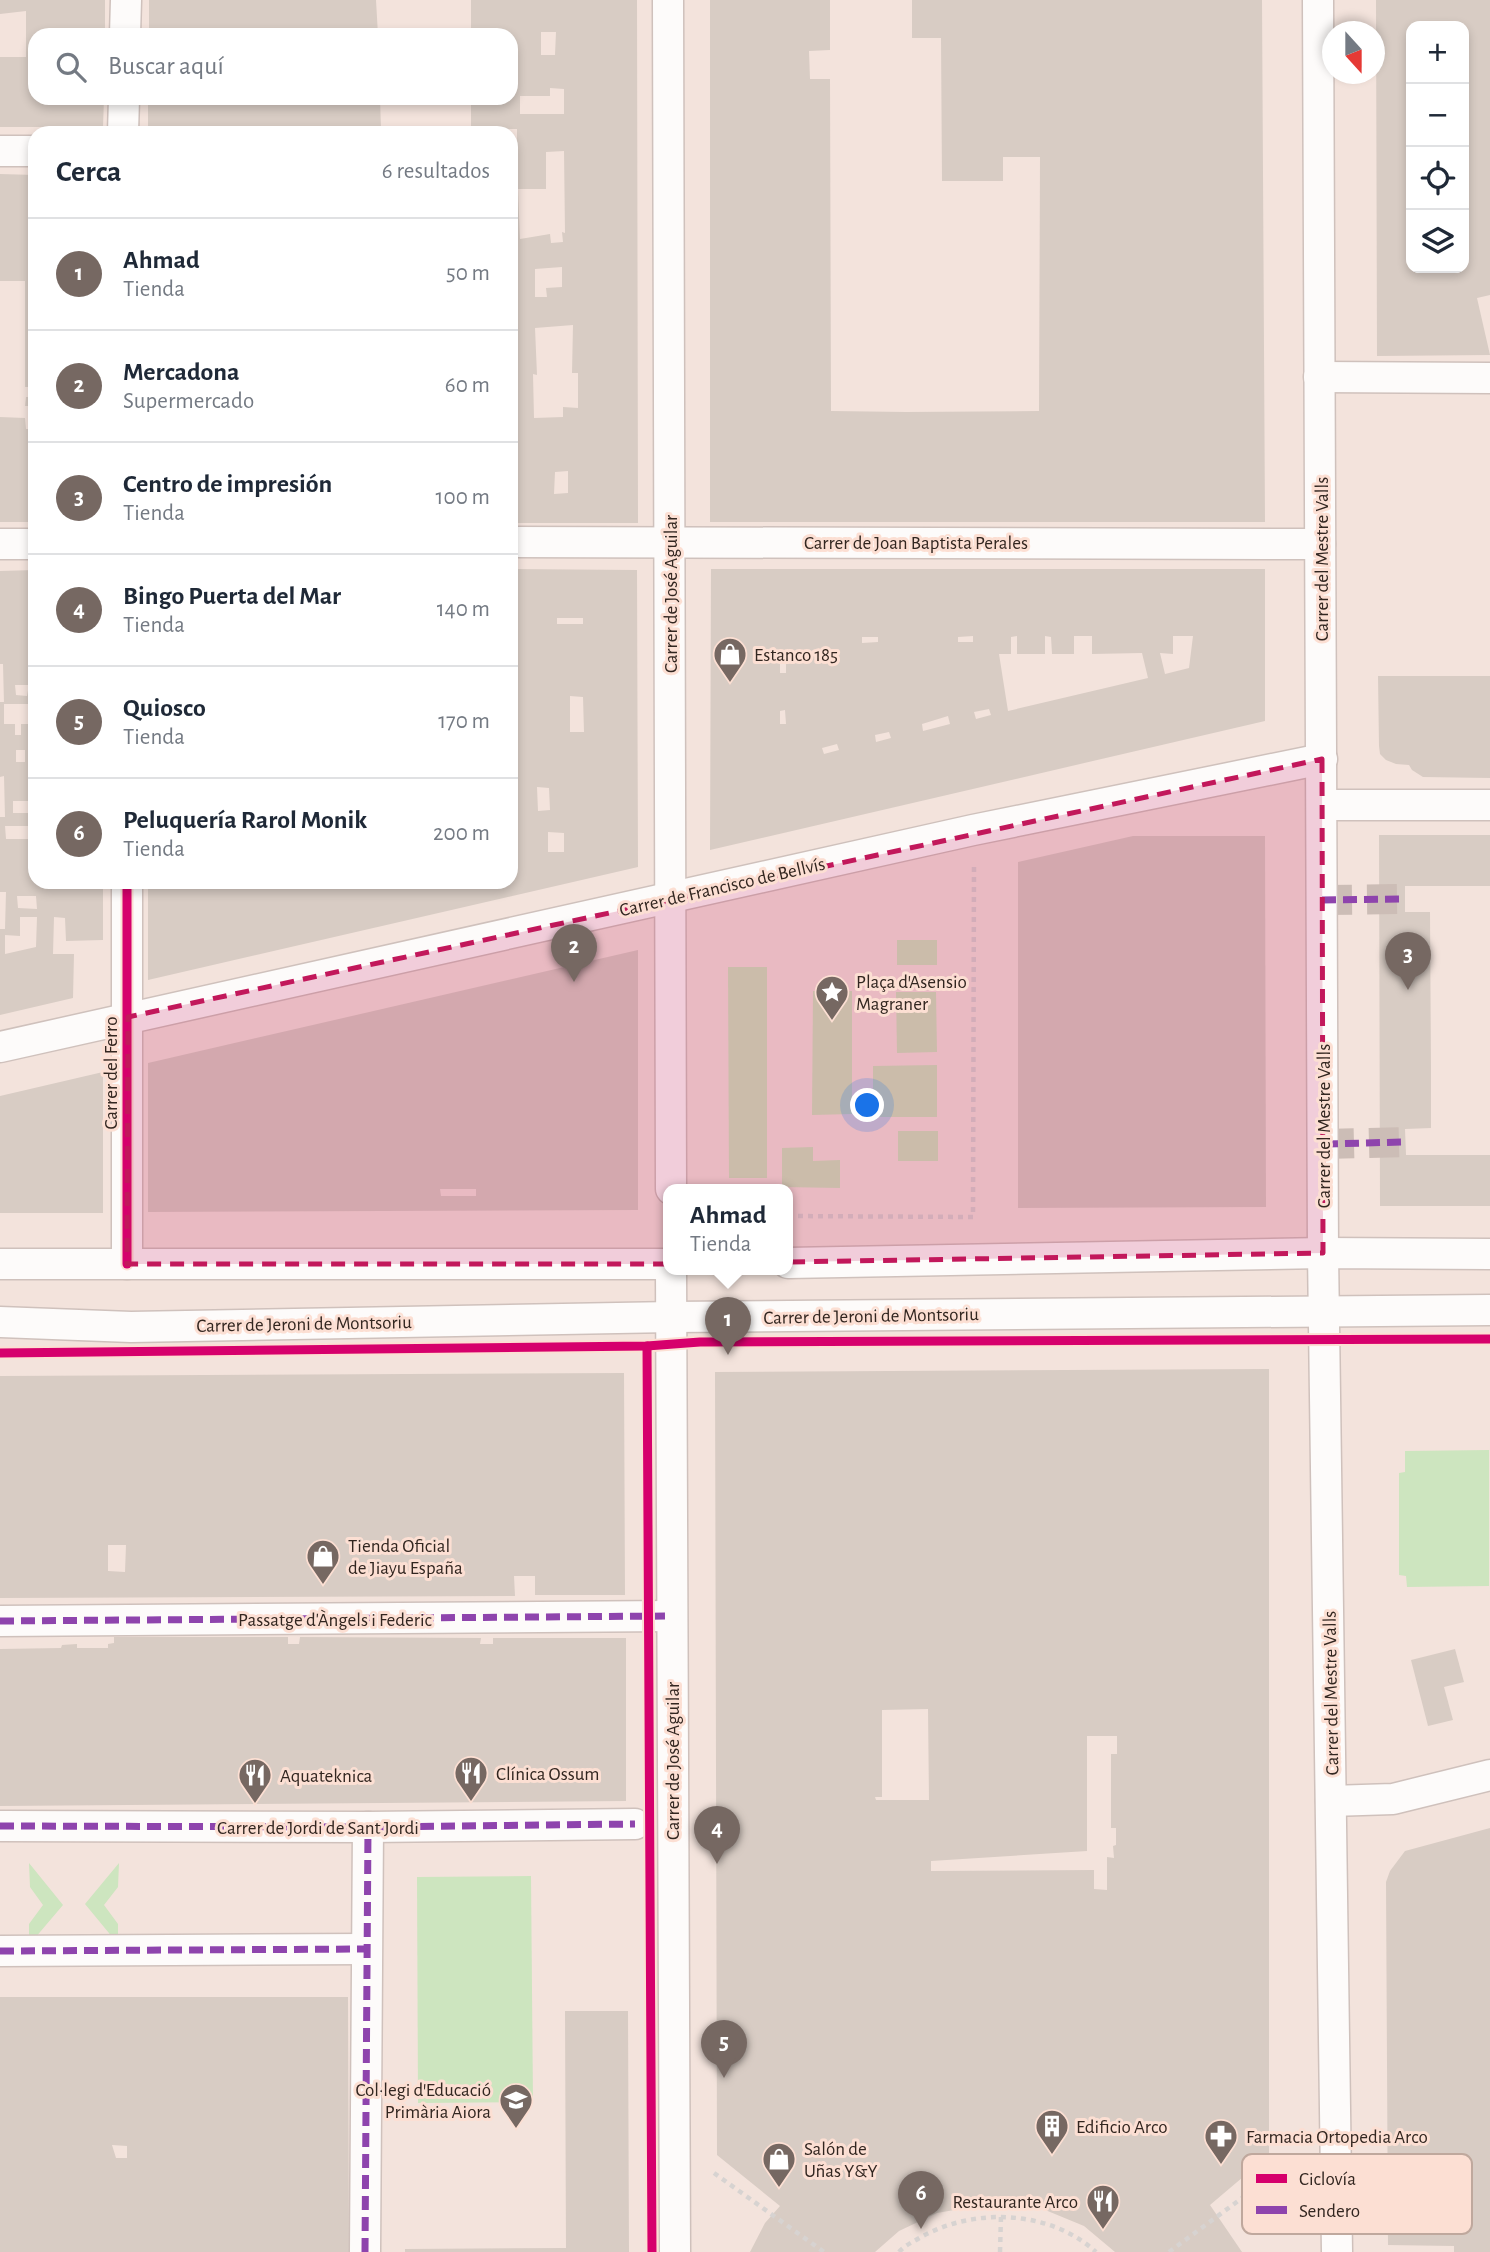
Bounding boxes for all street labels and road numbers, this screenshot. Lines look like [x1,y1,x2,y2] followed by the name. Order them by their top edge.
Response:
[1313,477,1332,641] street label: Carrer del Mestre Valls
[662,515,681,673] street label: Carrer de José Aguilar
[804,534,1028,553] street label: Carrer de Joan Baptista Perales
[618,855,827,920] street label: Carrer de Francisco de Bellvís
[102,1016,121,1130] street label: Carrer del Ferro
[1315,1044,1334,1208] street label: Carrer del Mestre Valls
[763,1305,979,1328] street label: Carrer de Jeroni de Montsoriu
[196,1313,412,1336] street label: Carrer de Jeroni de Montsoriu
[238,1609,432,1630] street label: Passatge d'Àngels i Federic
[1321,1611,1342,1775] street label: Carrer del Mestre Valls
[664,1682,683,1840] street label: Carrer de José Aguilar
[217,1819,419,1838] street label: Carrer de Jordi de Sant Jordi

